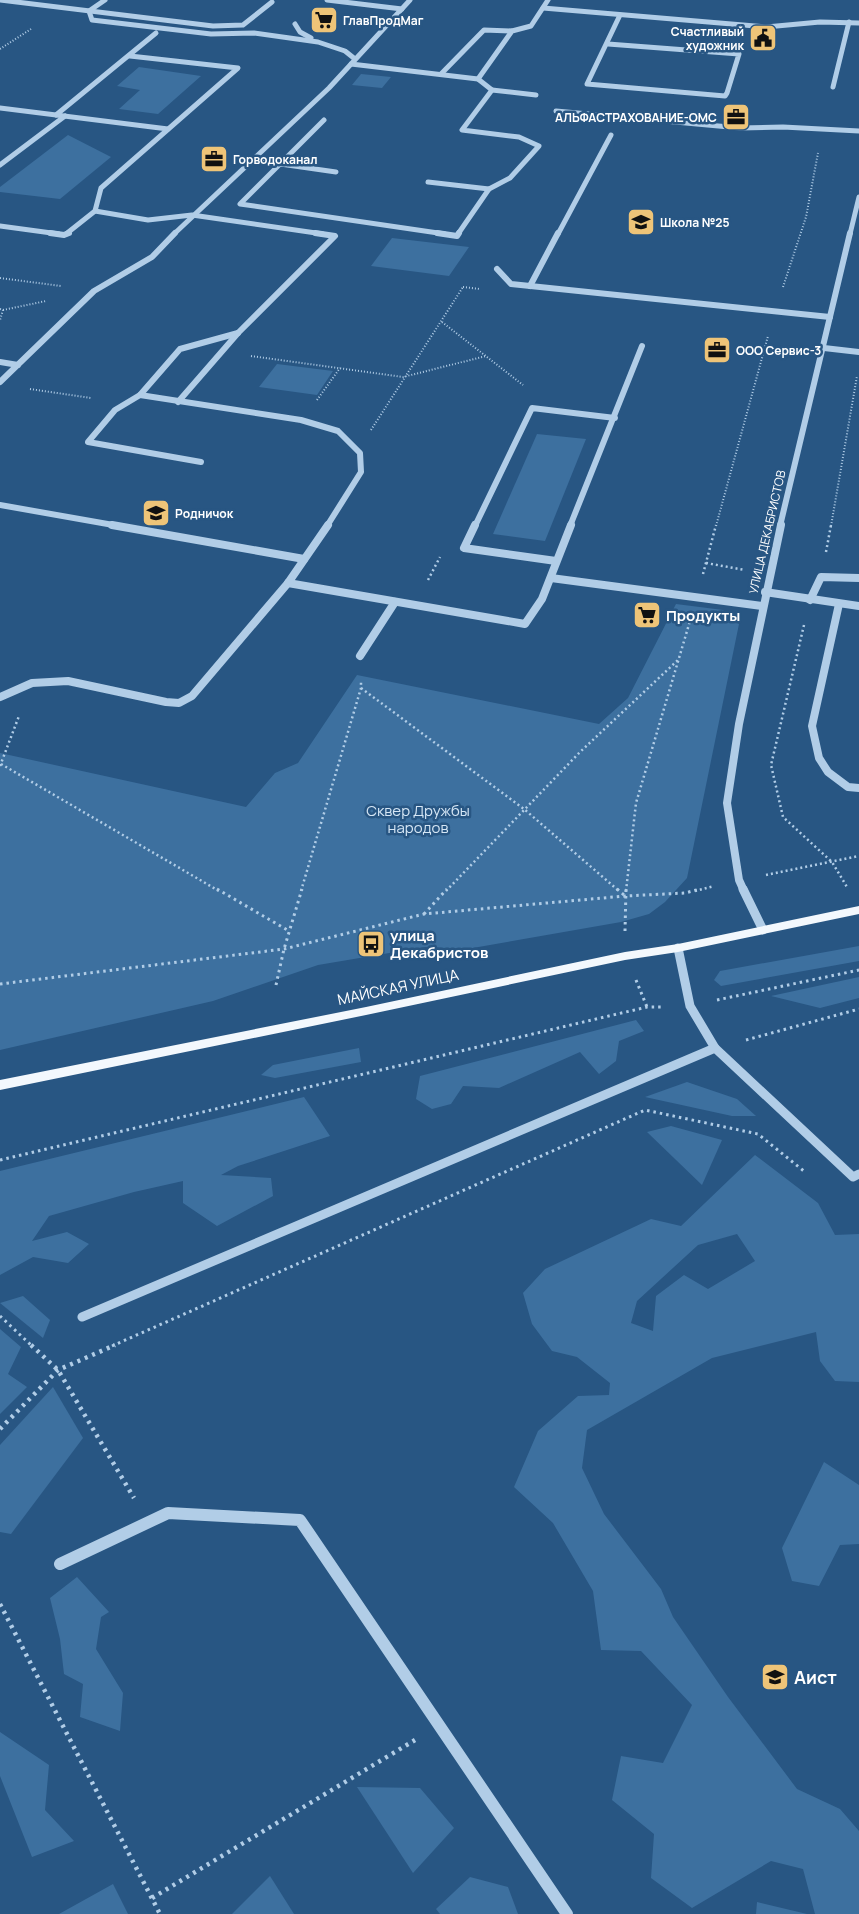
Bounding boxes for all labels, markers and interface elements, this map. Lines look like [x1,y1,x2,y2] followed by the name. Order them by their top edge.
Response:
[309,5,339,35] supermarket icon: ГлавПродМаг
[343,12,424,29] place label: ГлавПродМаг
[671,23,745,54] place label: Счастливый художник
[748,23,778,53] public building icon: Счастливый художник
[721,102,751,132] office icon: АЛЬФАСТРАХОВАНИЕ-ОМС
[555,109,717,126] place label: АЛЬФАСТРАХОВАНИЕ-ОМС
[199,144,229,174] office icon: Горводоканал
[233,151,318,168] place label: Горводоканал
[626,207,656,237] school or university icon: Школа №25
[660,214,729,231] place label: Школа №25
[702,335,732,365] office icon: ООО Сервис-3
[736,342,821,359] place label: ООО Сервис-3
[744,468,790,596] street label: УЛИЦА ДЕКАБРИСТОВ
[141,498,171,528] school or university icon: Родничок
[175,505,234,522] place label: Родничок
[632,600,662,630] supermarket icon: Продукты
[666,605,740,626] place label: Продукты
[366,800,470,838] park label: Сквер Дружбы народов
[390,925,488,963] place label: улица Декабристов
[356,929,386,959] bus stop icon: улица Декабристов
[336,964,461,1010] street label: МАЙСКАЯ УЛИЦА
[760,1662,790,1692] school or university icon: Аист
[794,1665,837,1689] place label: Аист

